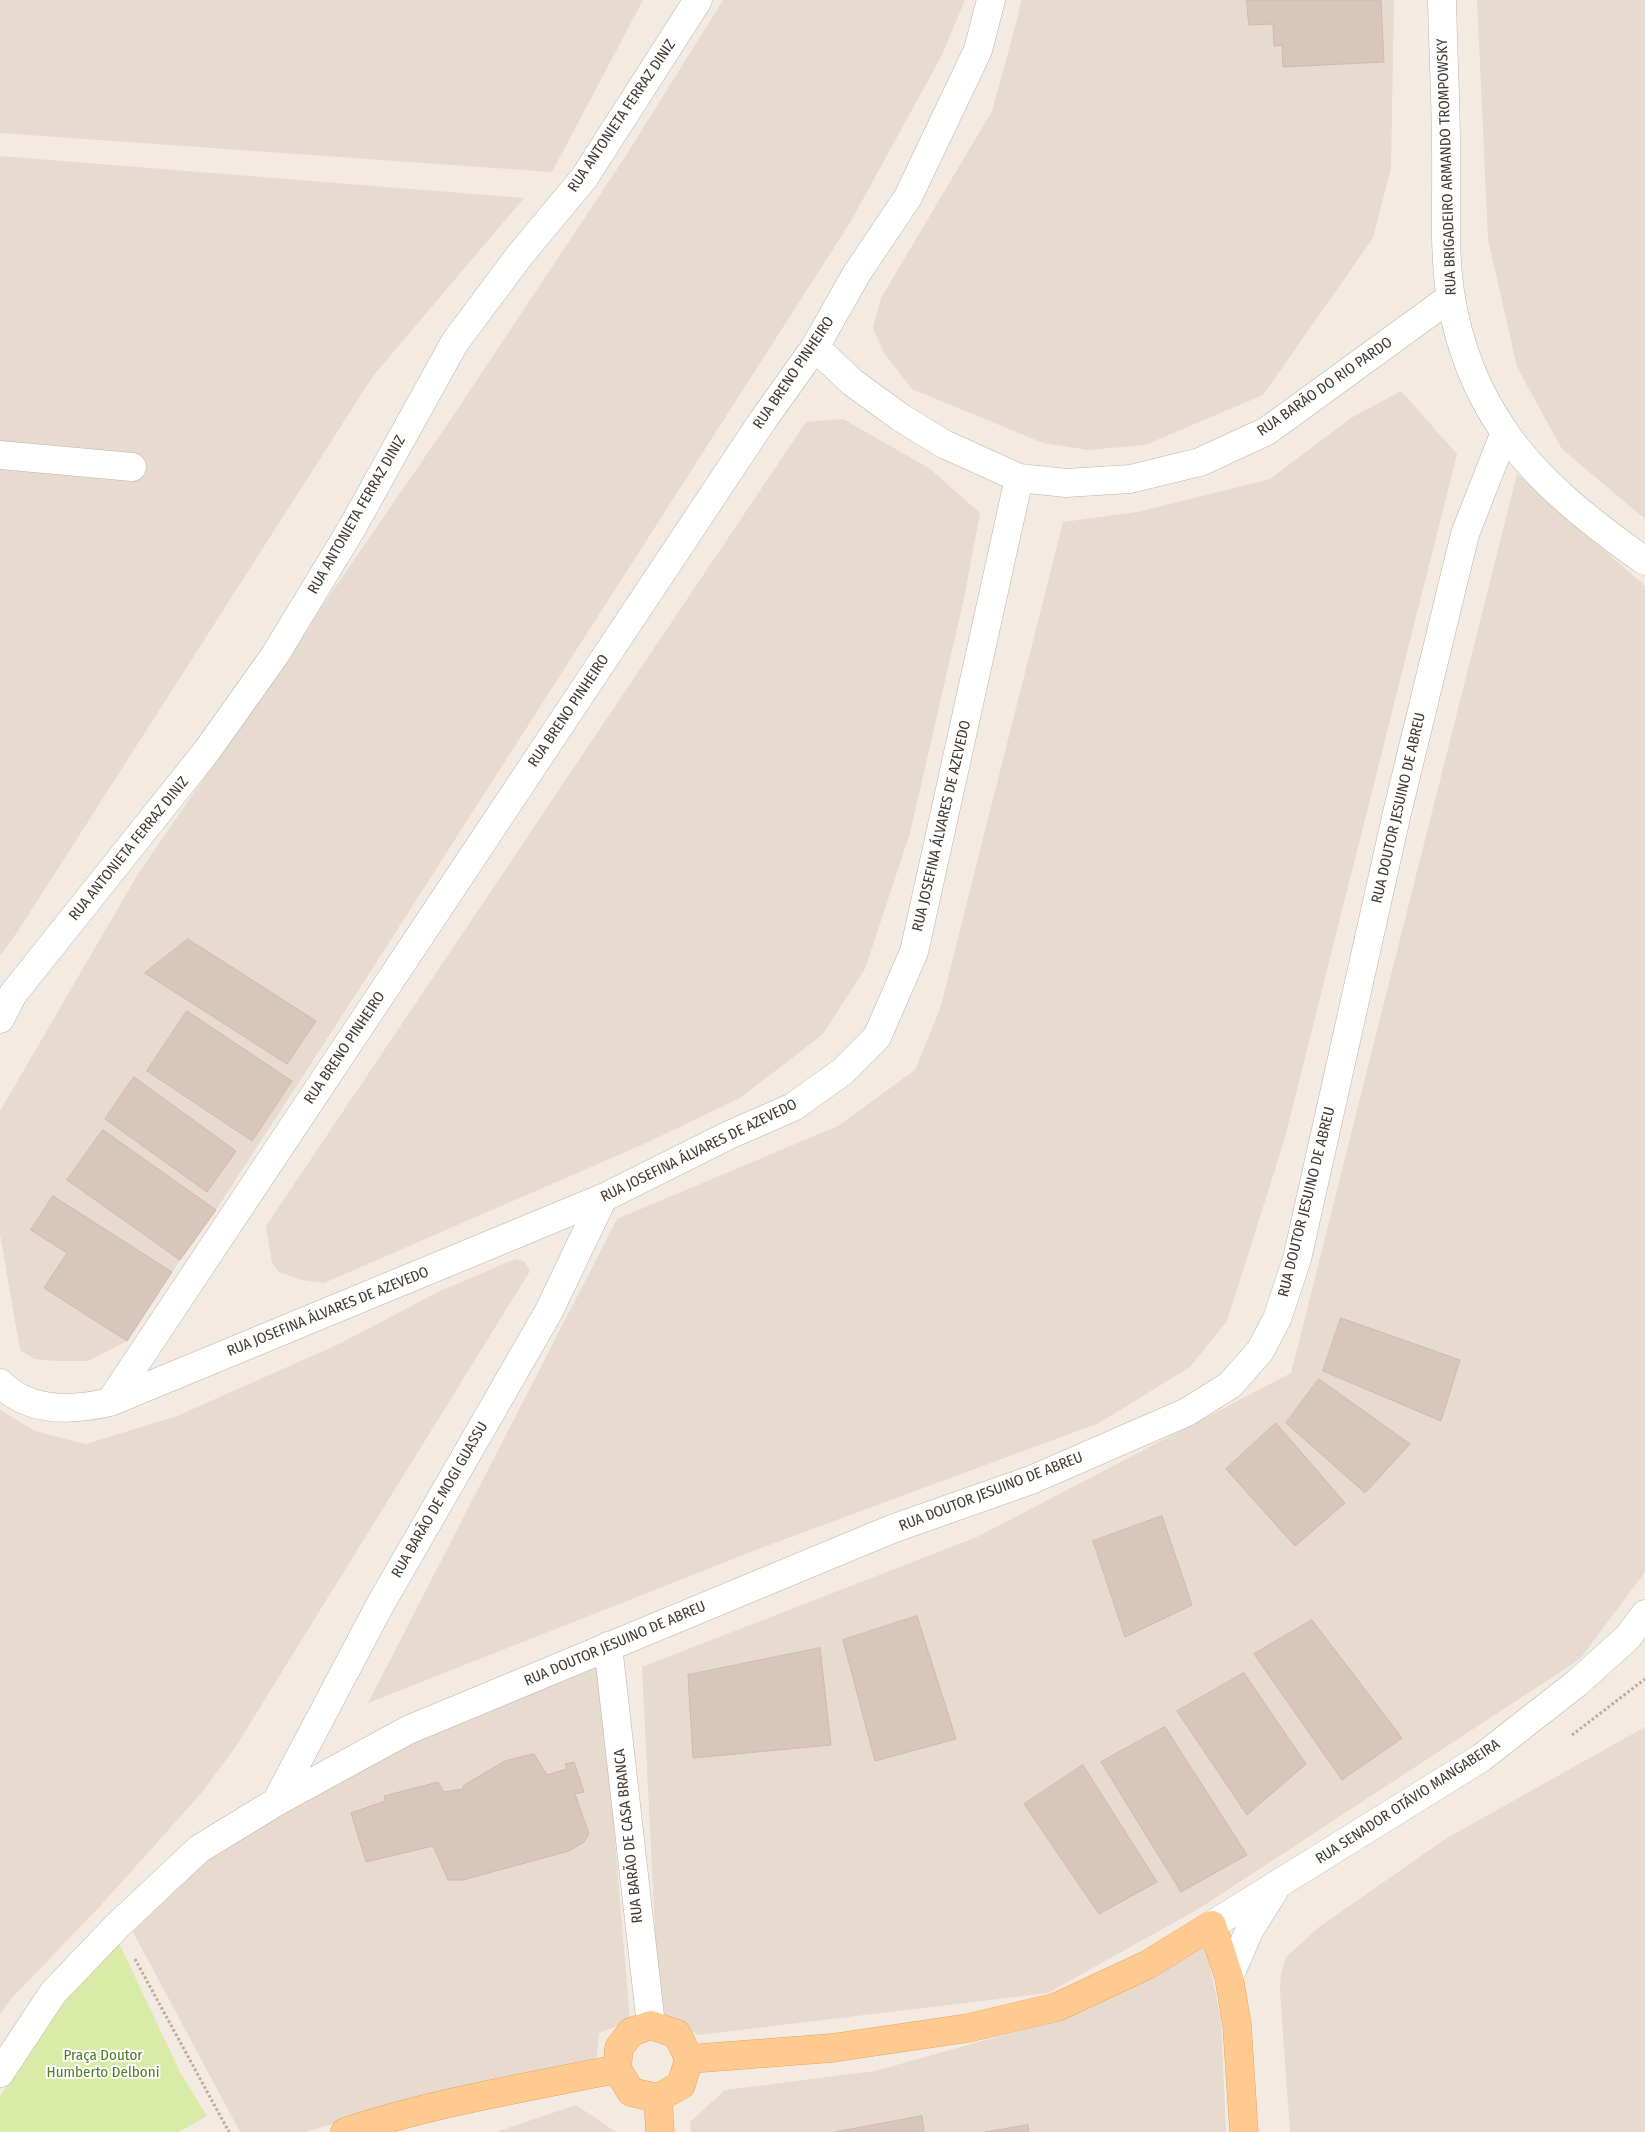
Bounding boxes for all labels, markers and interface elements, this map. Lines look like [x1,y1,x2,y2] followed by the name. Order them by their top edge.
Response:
[564,36,680,196] street label: RUA ANTONIETA FERRAZ DINIZ
[1434,38,1460,296] street label: RUA BRIGADEIRO ARMANDO TROMPOWSKY
[750,313,838,433] street label: RUA BRENO PINHEIRO
[1254,333,1396,441] street label: RUA BARÃO DO RIO PARDO
[304,433,410,597] street label: RUA ANTONIETA FERRAZ DINIZ
[525,651,613,771] street label: RUA BRENO PINHEIRO
[1368,711,1430,905] street label: RUA DOUTOR JESUINO DE ABREU
[909,719,975,933] street label: RUA JOSEFINA ÁLVARES DE AZEVEDO
[65,773,193,925] street label: RUA ANTONIETA FERRAZ DINIZ
[301,988,389,1108] street label: RUA BRENO PINHEIRO
[598,1096,800,1206] street label: RUA JOSEFINA ÁLVARES DE AZEVEDO
[1275,1105,1339,1299] street label: RUA DOUTOR JESUINO DE ABREU
[224,1263,432,1361] street label: RUA JOSEFINA ÁLVARES DE AZEVEDO
[388,1419,492,1581] street label: RUA BARÃO DE MOGI GUASSU
[897,1449,1085,1535] street label: RUA DOUTOR JESUINO DE ABREU
[522,1598,708,1690] street label: RUA DOUTOR JESUINO DE ABREU
[1312,1736,1504,1868] street label: RUA SENADOR OTÁVIO MANGABEIRA
[611,1748,647,1924] street label: RUA BARÃO DE CASA BRANCA
[47,2047,159,2082] park label: Praça Doutor Humberto Delboni

